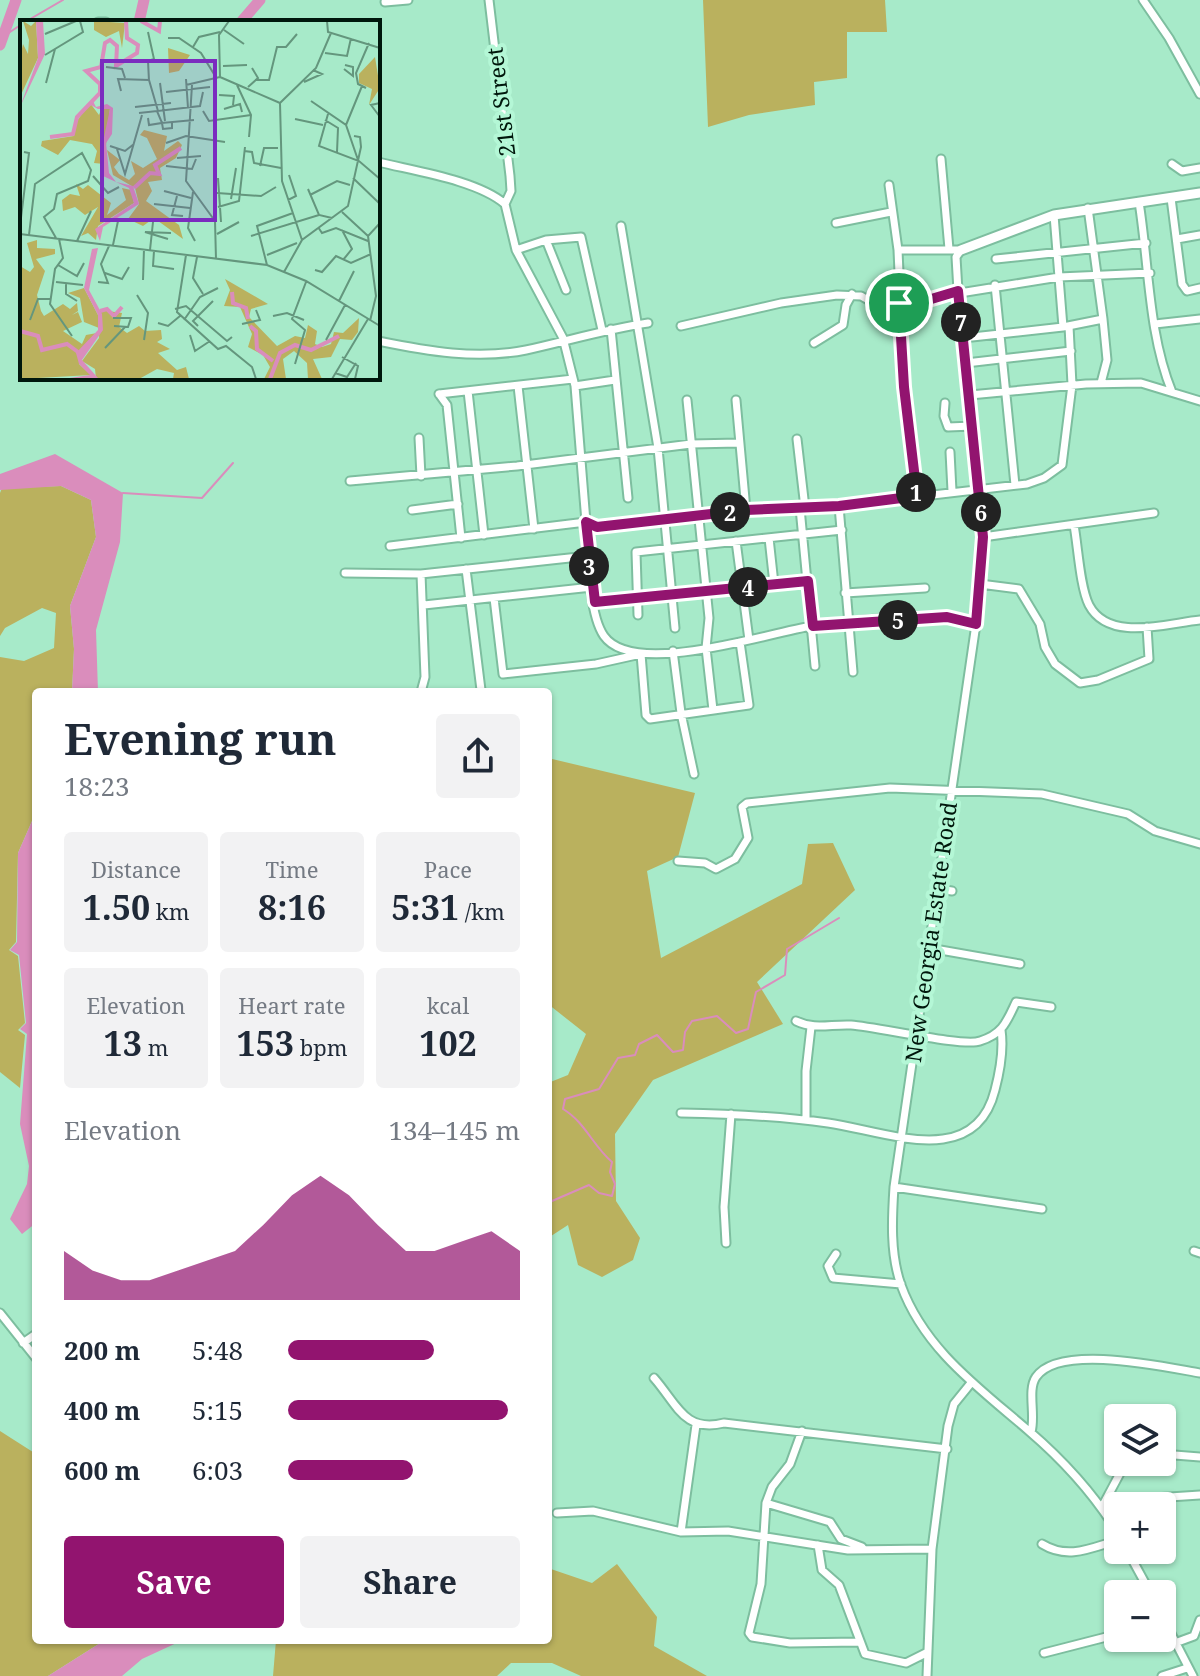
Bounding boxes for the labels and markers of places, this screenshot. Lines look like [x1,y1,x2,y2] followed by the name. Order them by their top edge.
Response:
[865,269,933,337] pin
[941,302,981,342] pin: 7
[896,472,936,512] pin: 1
[710,492,750,532] pin: 2
[961,492,1001,532] pin: 6
[569,546,609,586] pin: 3
[728,567,768,607] pin: 4
[878,600,918,640] pin: 5

